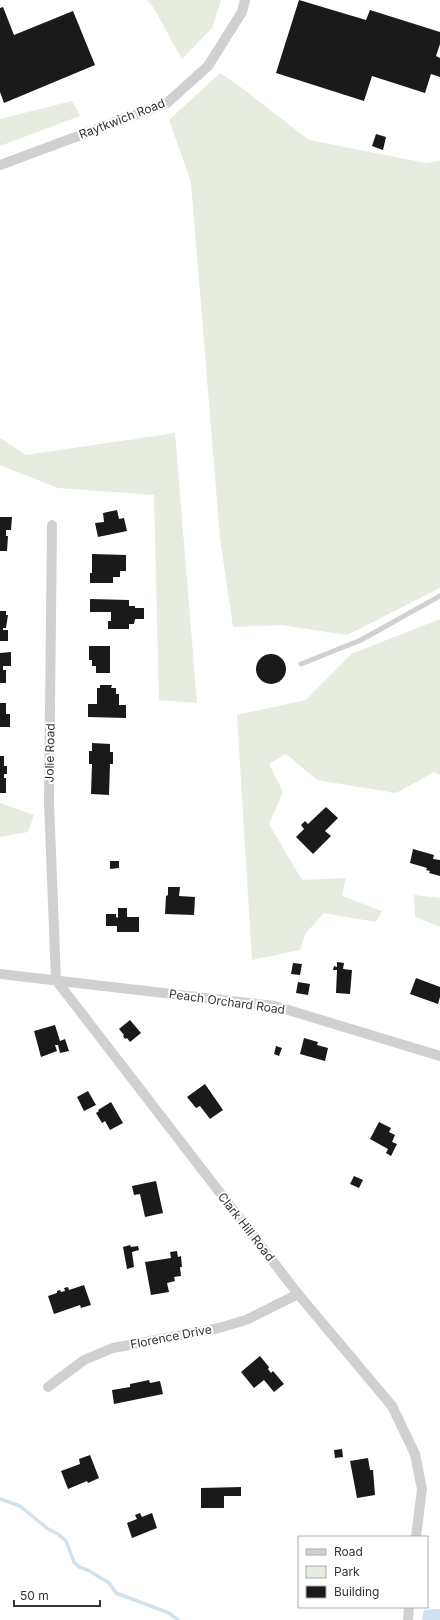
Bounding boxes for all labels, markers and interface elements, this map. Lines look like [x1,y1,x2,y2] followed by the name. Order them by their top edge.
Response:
[77,95,167,142] street label: Raytkwich Road
[41,723,58,783] street label: Jolie Road
[168,986,286,1017] street label: Peach Orchard Road
[215,1189,278,1264] street label: Clark Hill Road
[129,1321,213,1352] street label: Florence Drive
[298,1536,428,1608] legend
[334,1544,363,1559] text: Road
[334,1564,360,1579] text: Park
[14,1582,100,1608] scale bar
[334,1584,379,1599] text: Building
[20,1588,49,1603] text: 50 m

